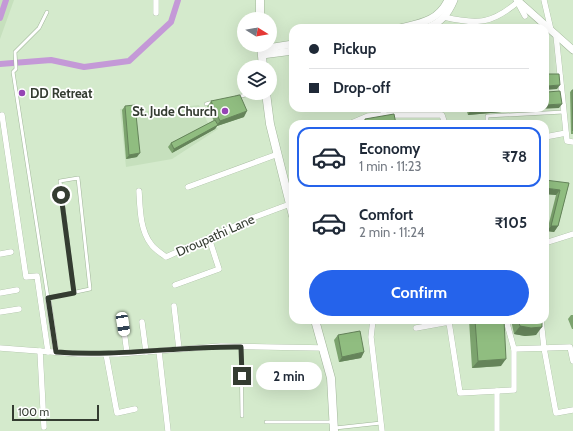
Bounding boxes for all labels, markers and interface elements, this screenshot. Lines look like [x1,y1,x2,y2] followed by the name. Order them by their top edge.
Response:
[237,12,277,52] north arrow
[237,12,277,100] map controls
[333,40,376,58] text: Pickup
[237,60,277,100] button: layers
[333,79,391,97] text: Drop-off
[30,85,93,101] place label: DD Retreat
[17,88,27,98] marker: DD Retreat
[132,103,217,119] place label: St. Jude Church
[220,106,230,116] marker: St. Jude Church
[311,139,347,175] icon: car
[359,140,420,158] text: Economy
[502,148,527,166] text: ₹78
[359,158,422,174] text: 1 min · 11:23
[52,186,70,204] route start
[311,205,347,241] icon: car
[359,206,413,224] text: Comfort
[173,210,257,259] street label: Droupathi Lane
[495,214,527,232] text: ₹105
[359,224,425,240] text: 2 min · 11:24
[309,270,529,316] button: Confirm
[115,311,131,337] car
[256,362,322,390] callout: 2 min
[233,367,251,385] route end
[273,368,305,384] text: 2 min
[12,403,99,422] scale bar
[18,405,49,419] text: 100 m

